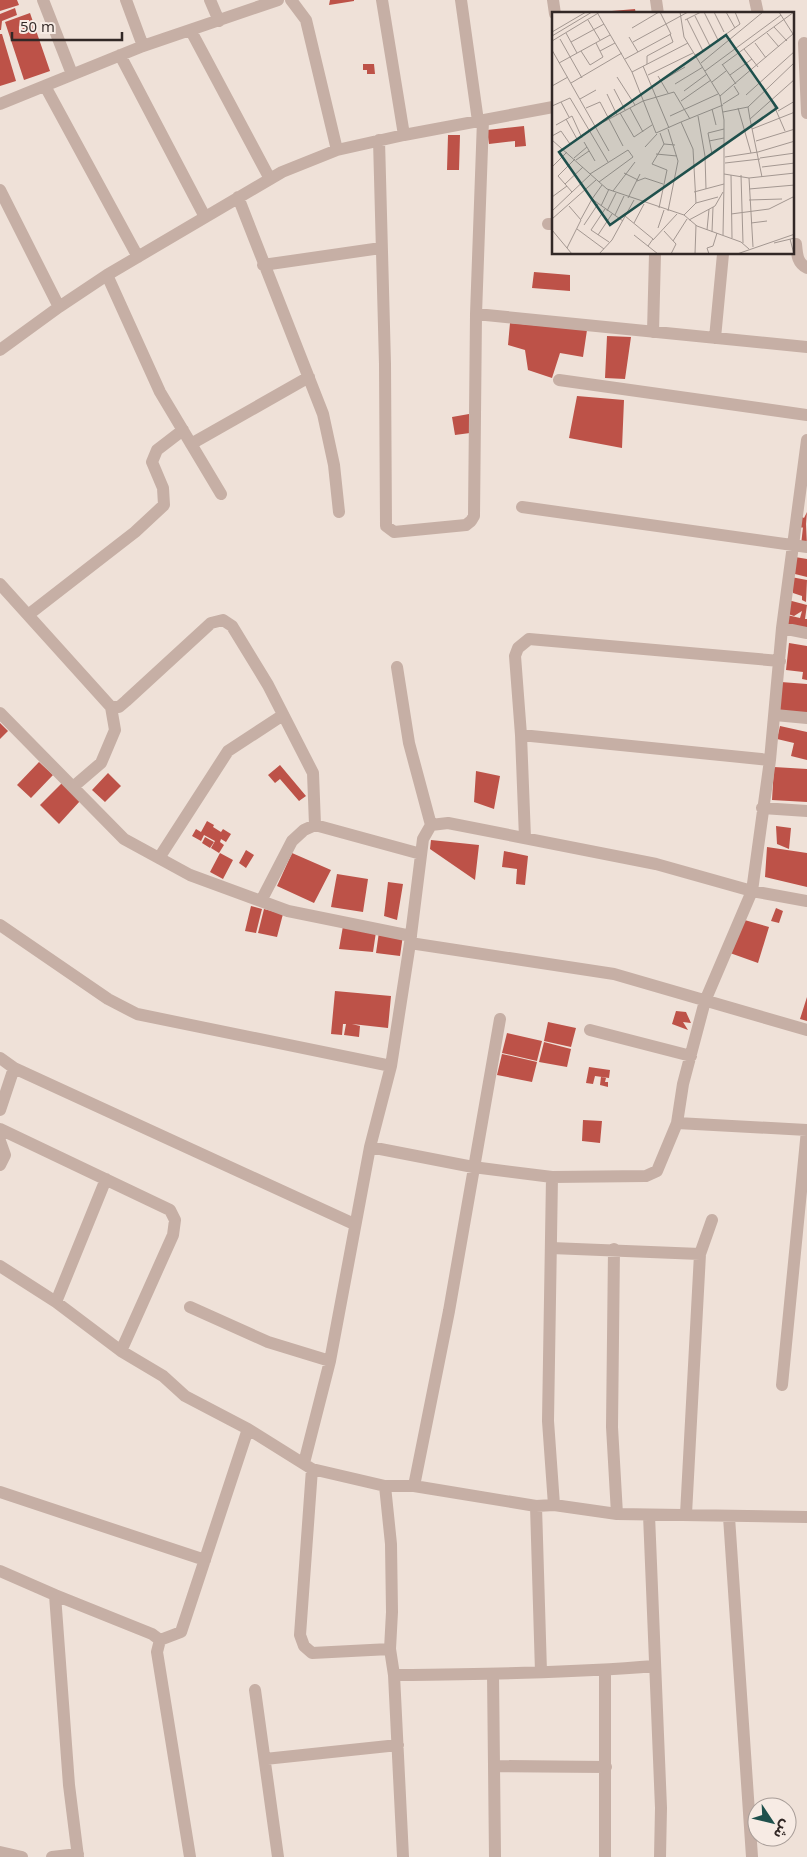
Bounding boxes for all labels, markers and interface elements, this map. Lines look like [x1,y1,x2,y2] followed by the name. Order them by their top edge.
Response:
[12,10,122,42] scale bar
[552,12,794,255] inset map
[20,16,55,36] text: 50 m
[747,1797,797,1847] north arrow
[770,1816,796,1843] text: ش

